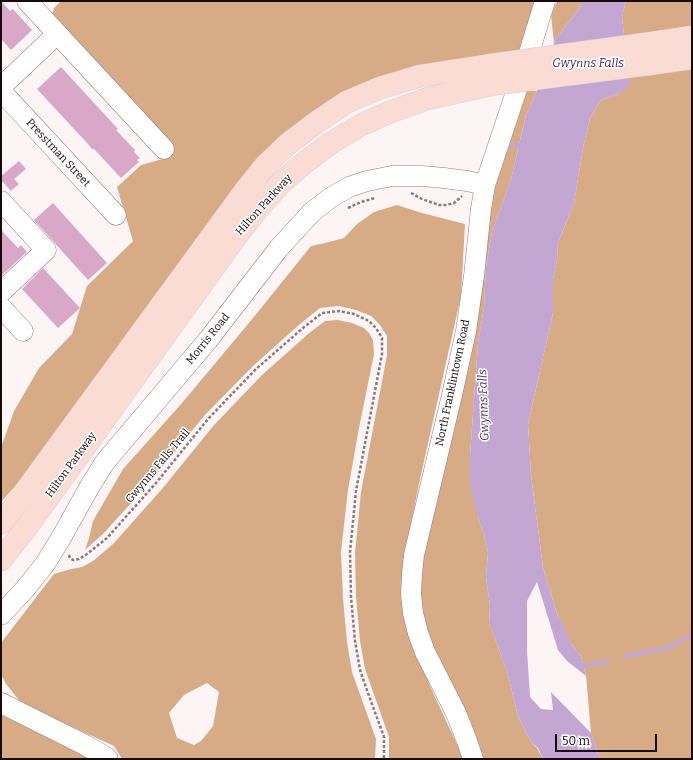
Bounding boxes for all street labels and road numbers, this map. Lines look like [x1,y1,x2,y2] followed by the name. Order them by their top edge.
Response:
[23,116,93,190] street label: Presstman Street
[233,172,295,238] street label: Hilton Parkway
[183,311,233,367] street label: Morris Road
[433,318,473,448] street label: North Franklintown Road
[123,426,193,506] street label: Gwynns Falls Trail
[43,430,99,500] street label: Hilton Parkway

